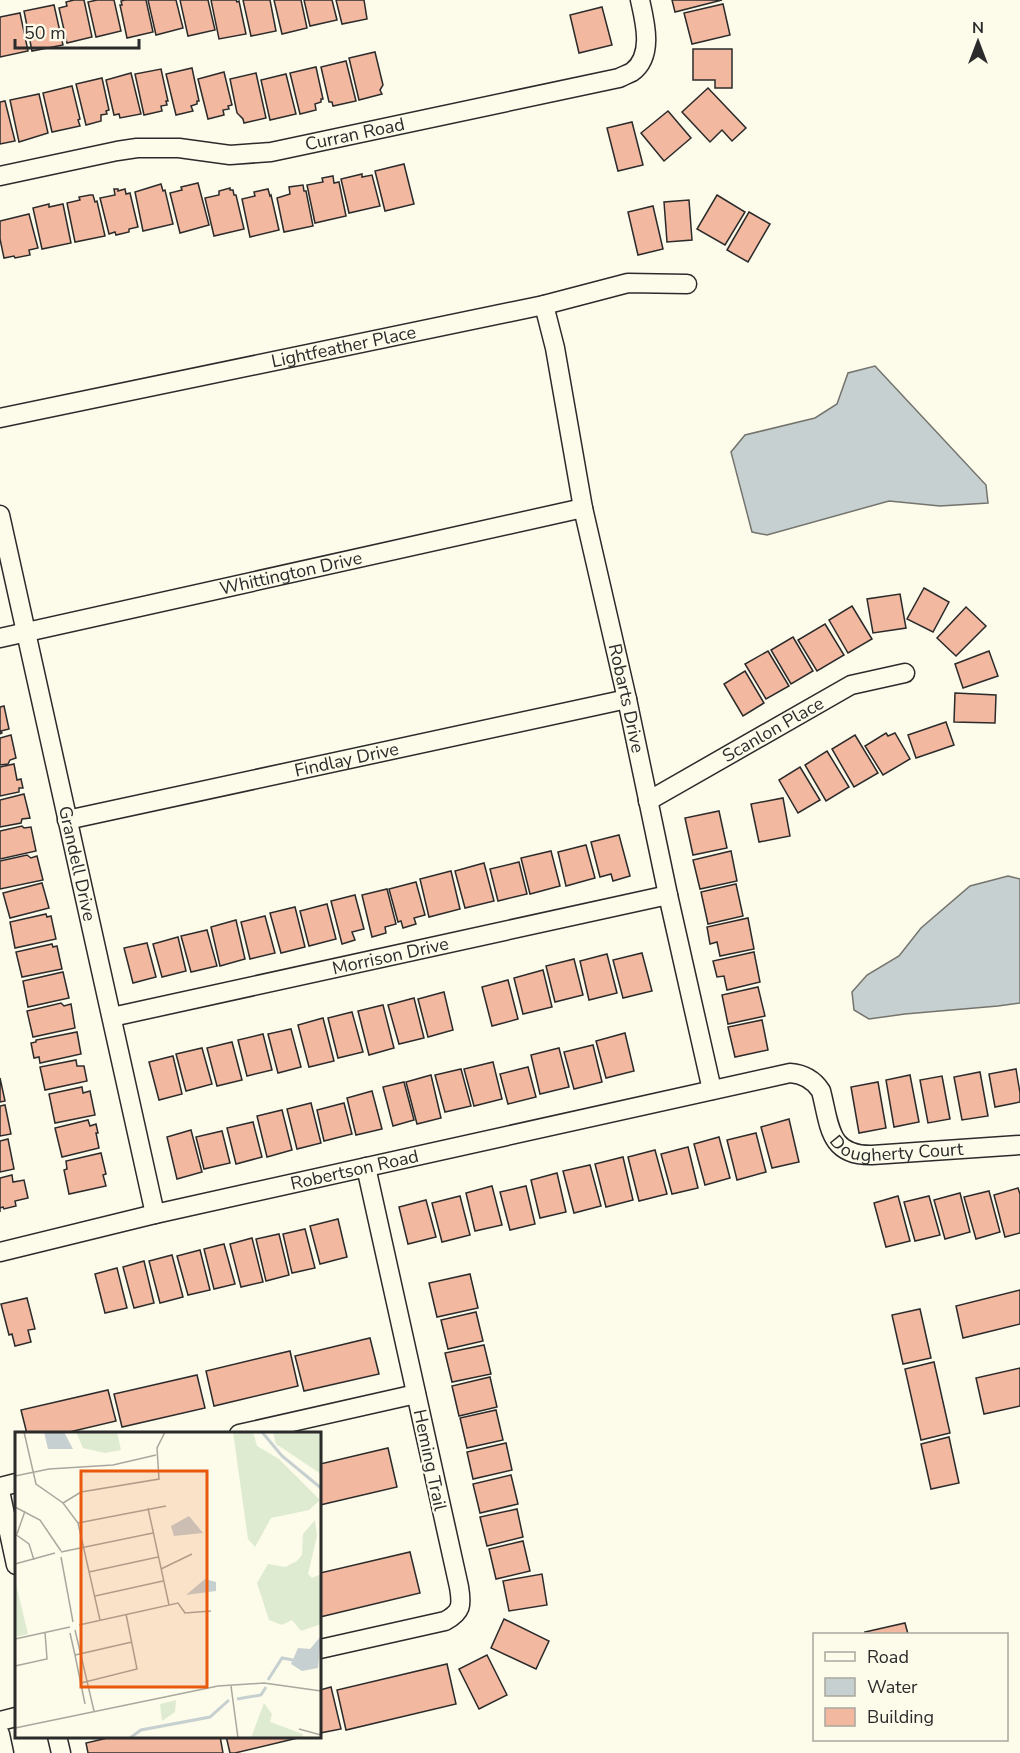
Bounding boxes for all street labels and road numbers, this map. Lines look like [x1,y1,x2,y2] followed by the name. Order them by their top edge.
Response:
[303,112,407,156] street label: Curran Road
[269,320,418,373] street label: Lightfeather Place
[217,546,364,601] street label: Whittington Drive
[603,641,650,755] street label: Robarts Drive
[718,691,828,768] street label: Scanlon Place
[292,737,401,783] street label: Findlay Drive
[53,804,102,923] street label: Grandell Drive
[330,931,451,980] street label: Morrison Drive
[824,1130,965,1167] street label: Dougherty Court
[288,1144,421,1196] street label: Robertson Road
[408,1407,453,1514] street label: Heming Trail

